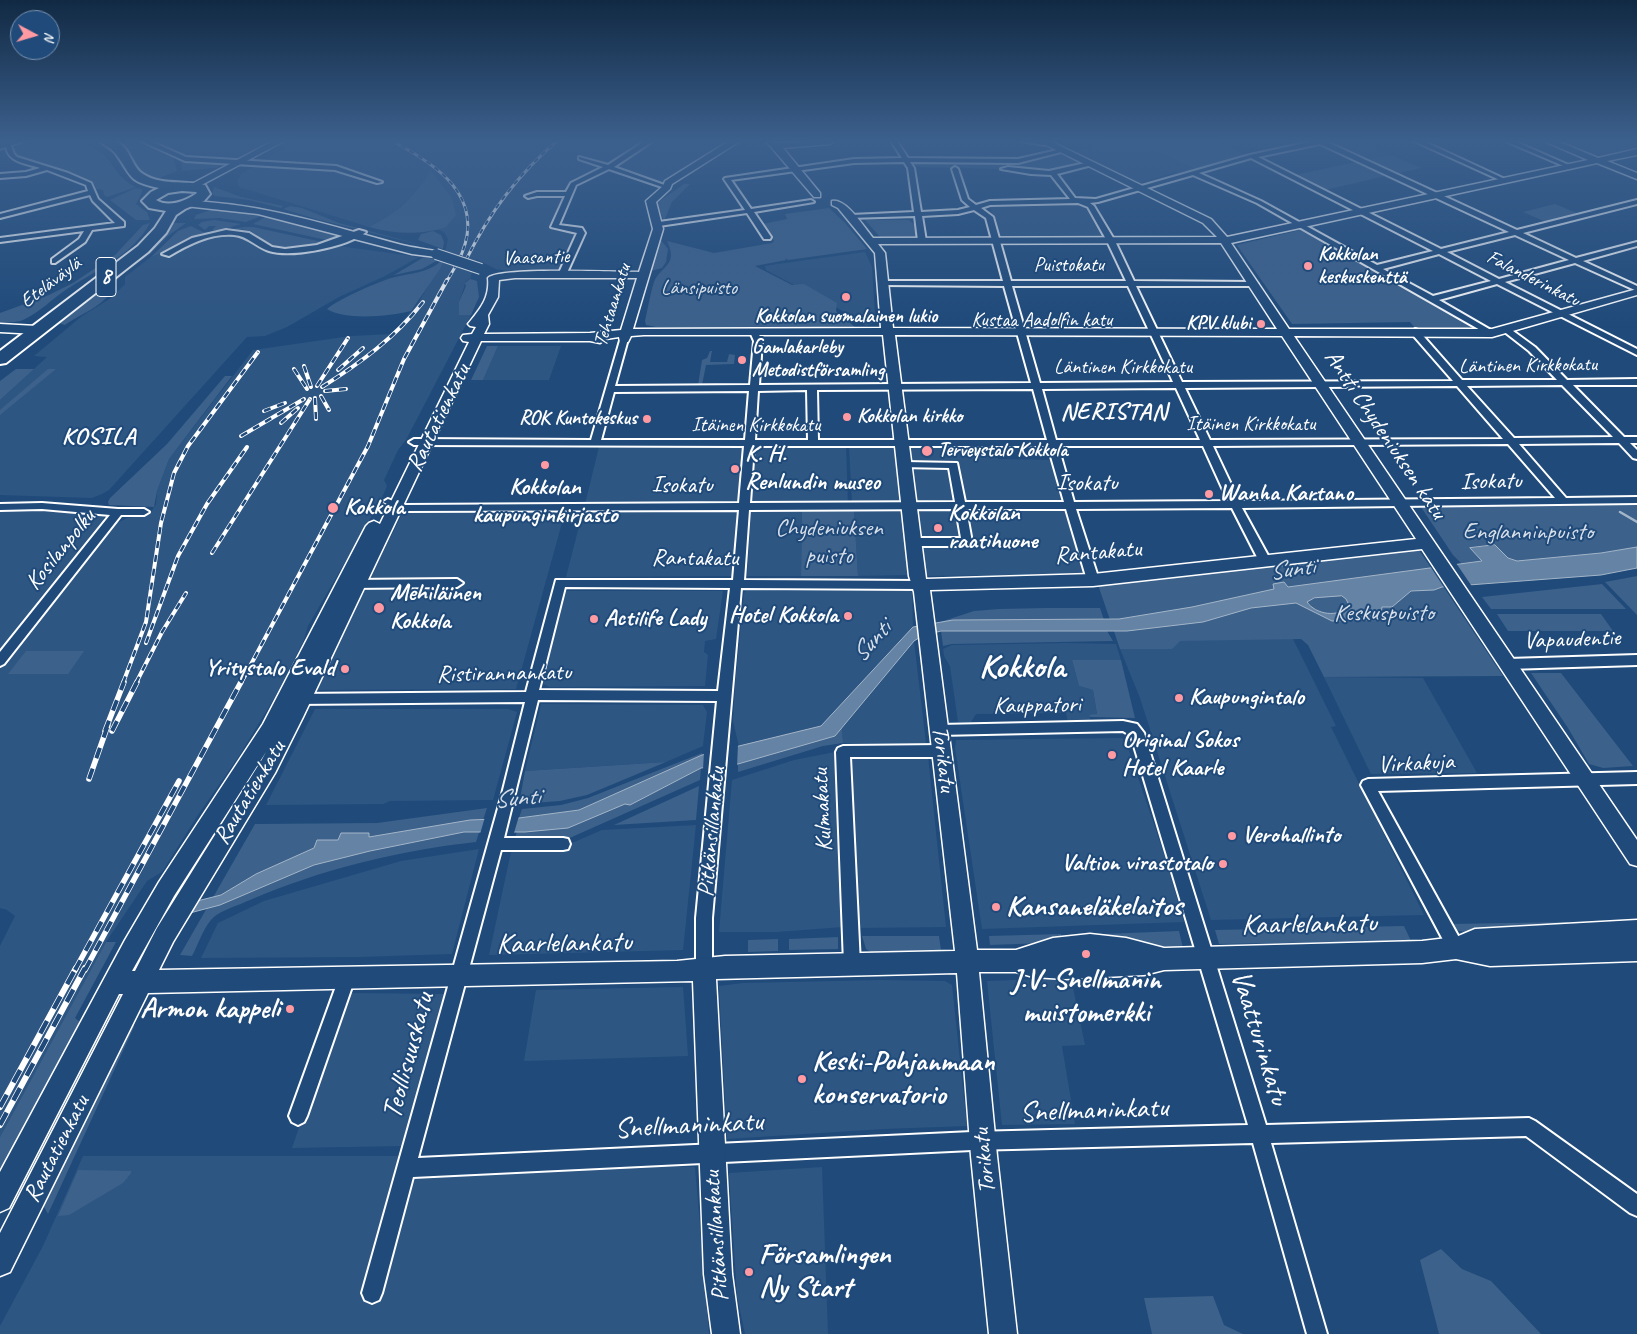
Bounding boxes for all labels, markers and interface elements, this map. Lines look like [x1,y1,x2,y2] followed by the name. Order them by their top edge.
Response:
[10,10,60,60] north arrow
[41,31,58,42] text: N
[1318,243,1407,290] place label: Kokkolan keskuskenttä
[502,245,570,271] street label: Vaasantie
[1482,245,1584,313] street label: Falanderinkatu
[16,252,86,314] street label: Eteläväylä
[1034,254,1104,278] street label: Puistokatu
[96,258,116,296] road number: 8
[1302,260,1314,272] marker: Kokkolan keskuskenttä
[589,261,637,349] street label: Tehtaankatu
[661,277,737,301] park label: Länsipuisto
[840,291,852,303] marker: Kokkolan suomalainen lukio
[755,305,937,329] place label: Kokkolan suomalainen lukio
[972,309,1112,333] street label: Kustaa Aadolfin katu
[1186,312,1251,336] place label: KPV klubi
[1255,318,1267,330] marker: KPV klubi
[752,336,884,383] place label: Gamlakarleby Metodistförsamling
[1318,345,1452,525] street label: Antti Chydeniuksen katu
[1459,353,1597,379] street label: Läntinen Kirkkokatu
[736,354,748,366] marker: Gamlakarleby Metodistförsamling
[1054,356,1192,380] street label: Läntinen Kirkkokatu
[401,359,477,477] street label: Rautatienkatu
[1060,399,1168,427] district label: NERISTAN
[857,405,963,429] place label: Kokkolan kirkko
[519,407,637,431] place label: ROK Kuntokeskus
[841,411,853,423] marker: Kokkolan kirkko
[641,413,653,425] marker: ROK Kuntokeskus
[1187,413,1315,437] street label: Itäinen Kirkkokatu
[692,414,820,438] street label: Itäinen Kirkkokatu
[61,424,137,452] district label: KOSILA
[938,439,1068,463] place label: Terveystalo Kokkola
[745,441,880,497] place label: K. H. Renlundin museo
[920,444,934,458] marker: Terveystalo Kokkola
[539,459,551,471] marker: Kokkolan kaupunginkirjasto
[729,463,741,475] marker: K. H. Renlundin museo
[1460,467,1522,497] street label: Isokatu
[1056,470,1118,498] street label: Isokatu
[651,472,713,500] street label: Isokatu
[473,474,617,530] place label: Kokkolan kaupunginkirjasto
[1219,480,1353,508] place label: Wanha Kartano
[1203,488,1215,500] marker: Wanha Kartano
[344,494,405,522] place label: Kokkola
[948,500,1037,556] place label: Kokkolan raatihuone
[326,501,340,515] marker: Kokkola
[20,504,102,596] street label: Kosilanpolku
[775,515,883,571] park label: Chydeniuksen puisto
[1463,519,1593,547] park label: Englanninpuisto
[932,522,944,534] marker: Kokkolan raatihuone
[1053,535,1143,571] street label: Rantakatu
[652,545,738,573] street label: Rantakatu
[1268,552,1316,588] water label: Sunti
[390,580,481,636] place label: Mehiläinen Kokkola
[1334,600,1434,628] park label: Keskuspuisto
[372,601,386,615] marker: Mehiläinen Kokkola
[729,602,838,630] place label: Hotel Kokkola
[604,605,706,633] place label: Actilife Lady
[842,610,854,622] marker: Hotel Kokkola
[588,613,600,625] marker: Actilife Lady
[846,615,898,669] water label: Sunti
[1523,624,1621,656] street label: Vapaudentie
[979,648,1065,688] district label: Kokkola
[205,655,335,683] place label: Yritystalo Evald
[436,658,572,690] street label: Ristirannankatu
[339,663,351,675] marker: Yritystalo Evald
[1189,684,1304,712] place label: Kaupungintalo
[993,691,1081,721] street label: Kauppatori
[1173,692,1185,704] marker: Kaupungintalo
[925,725,961,793] street label: Torikatu
[1122,727,1239,783] place label: Original Sokos Hotel Kaarle
[208,736,292,850] street label: Rautatienkatu
[1377,748,1455,780] street label: Virkakuja
[1106,749,1118,761] marker: Original Sokos Hotel Kaarle
[692,766,732,898] street label: Pitkänsillankatu
[806,768,840,852] street label: Kulmakatu
[493,782,541,816] water label: Sunti
[1242,822,1340,850] place label: Verohallinto
[1226,830,1238,842] marker: Verohallinto
[1061,850,1213,878] place label: Valtion virastotalo
[1217,858,1229,870] marker: Valtion virastotalo
[1006,890,1182,924] place label: Kansaneläkelaitos
[990,901,1002,913] marker: Kansaneläkelaitos
[1241,906,1377,944] street label: Kaarlelankatu
[496,925,632,963] street label: Kaarlelankatu
[1080,948,1092,960] marker: J.V. Snellmanin muistomerkki
[1011,963,1161,1031] place label: J.V. Snellmanin muistomerkki
[1222,967,1296,1109] street label: Vaatturinkatu
[375,989,443,1123] street label: Teollisuuskatu
[140,992,280,1026] place label: Armon kappeli
[284,1003,296,1015] marker: Armon kappeli
[812,1045,995,1113] place label: Keski-Pohjanmaan konservatorio
[796,1073,808,1085] marker: Keski-Pohjanmaan konservatorio
[18,1091,96,1207] street label: Rautatienkatu
[1019,1091,1169,1131] street label: Snellmaninkatu
[614,1105,764,1147] street label: Snellmaninkatu
[967,1127,1003,1195] street label: Torikatu
[698,1170,736,1302] street label: Pitkänsillankatu
[759,1238,890,1306] place label: Församlingen Ny Start
[743,1266,755,1278] marker: Församlingen Ny Start

